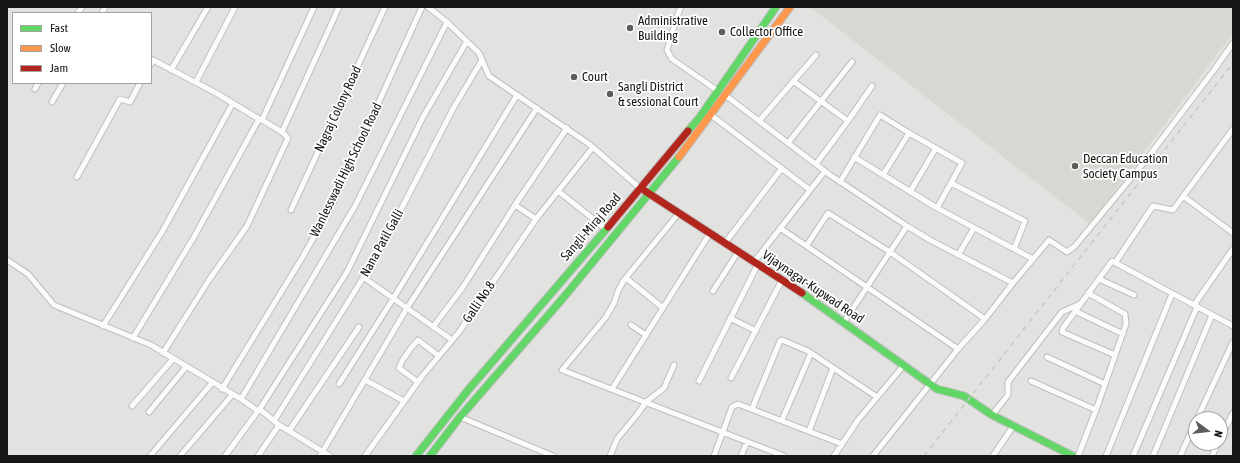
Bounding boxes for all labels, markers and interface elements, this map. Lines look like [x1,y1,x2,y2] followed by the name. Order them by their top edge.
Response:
[12,12,152,84] legend
[638,13,708,44] place label: Administrative Building
[50,21,68,35] text: Fast
[625,23,635,33] marker: Administrative Building
[730,24,803,40] place label: Collector Office
[717,27,727,37] marker: Collector Office
[50,41,71,55] text: Slow
[50,61,68,75] text: Jam
[311,63,365,155] street label: Nagraj Colony Road
[582,69,608,85] place label: Court
[569,72,579,82] marker: Court
[618,79,699,110] place label: Sangli District & sessional Court
[605,89,615,99] marker: Sangli District & sessional Court
[307,100,385,240] street label: Wanlesswadi High School Road
[1083,151,1168,182] place label: Deccan Education Society Campus
[1070,161,1080,171] marker: Deccan Education Society Campus
[558,190,624,264] street label: Sangli-Miraj Road
[357,207,407,279] street label: Nana Patil Galli
[759,247,867,327] street label: Vijaynagar-Kupwad Road
[459,278,499,326] street label: Galli No.8
[1188,411,1228,451] north arrow
[1212,429,1225,439] text: N

